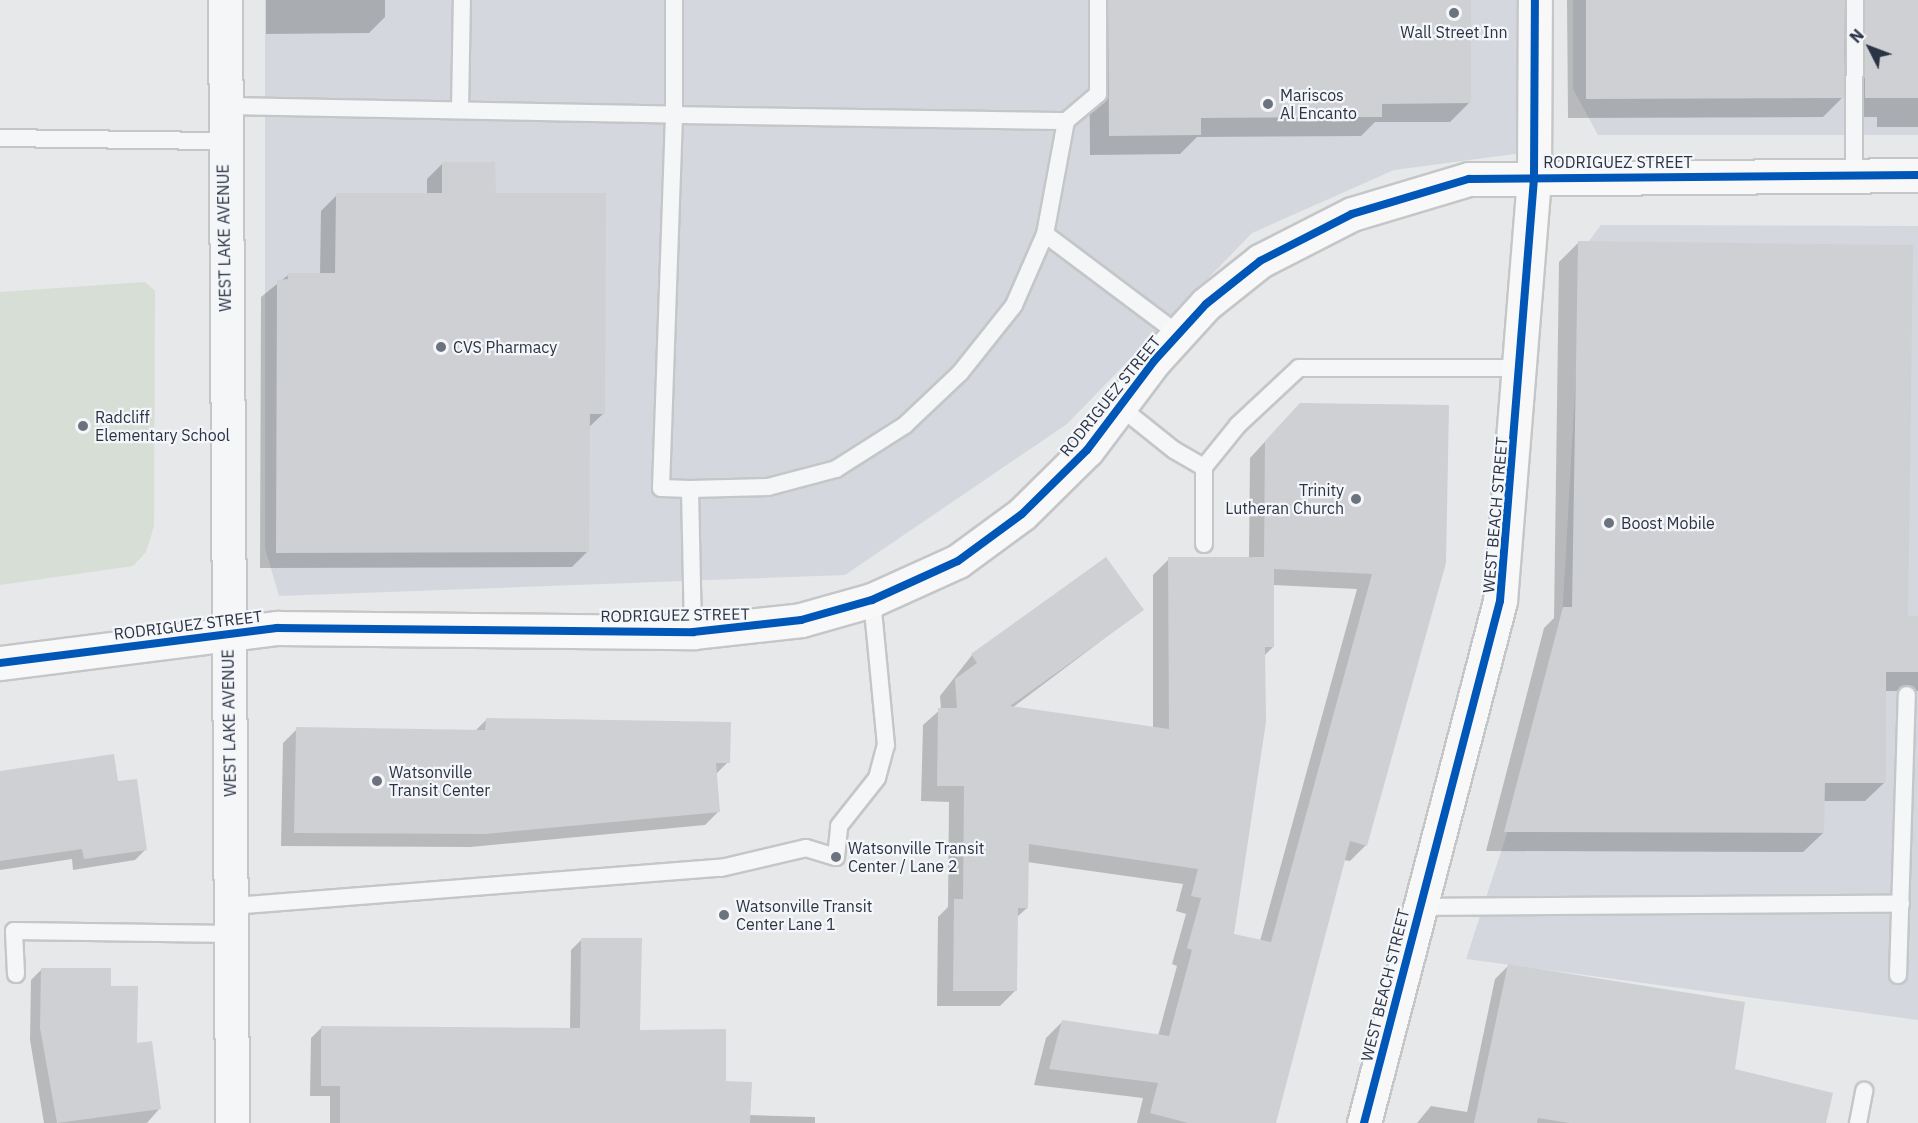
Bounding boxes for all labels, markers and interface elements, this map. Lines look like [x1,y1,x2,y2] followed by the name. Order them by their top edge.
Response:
[1447,6,1461,20] marker: Wall Street Inn
[1840,18,1900,78] north arrow
[1400,22,1508,42] place label: Wall Street Inn
[1845,25,1868,47] text: N
[1280,85,1357,123] place label: Mariscos Al Encanto
[1261,97,1275,111] marker: Mariscos Al Encanto
[1543,152,1693,172] street label: RODRIGUEZ STREET
[213,164,235,312] street label: WEST LAKE AVENUE
[1056,332,1164,460] street label: RODRIGUEZ STREET
[453,337,557,357] place label: CVS Pharmacy
[434,340,448,354] marker: CVS Pharmacy
[95,407,230,445] place label: Radcliff Elementary School
[76,419,90,433] marker: Radcliff Elementary School
[1479,436,1511,594] street label: WEST BEACH STREET
[1225,480,1344,518] place label: Trinity Lutheran Church
[1349,492,1363,506] marker: Trinity Lutheran Church
[1621,513,1715,533] place label: Boost Mobile
[1602,516,1616,530] marker: Boost Mobile
[600,604,750,626] street label: RODRIGUEZ STREET
[113,606,263,644] street label: RODRIGUEZ STREET
[218,649,240,797] street label: WEST LAKE AVENUE
[389,762,490,800] place label: Watsonville Transit Center
[370,774,384,788] marker: Watsonville Transit Center
[848,838,984,876] place label: Watsonville Transit Center / Lane 2
[829,850,843,864] marker: Watsonville Transit Center / Lane 2
[736,896,872,934] place label: Watsonville Transit Center Lane 1
[1357,907,1413,1063] street label: WEST BEACH STREET
[717,908,731,922] marker: Watsonville Transit Center Lane 1

